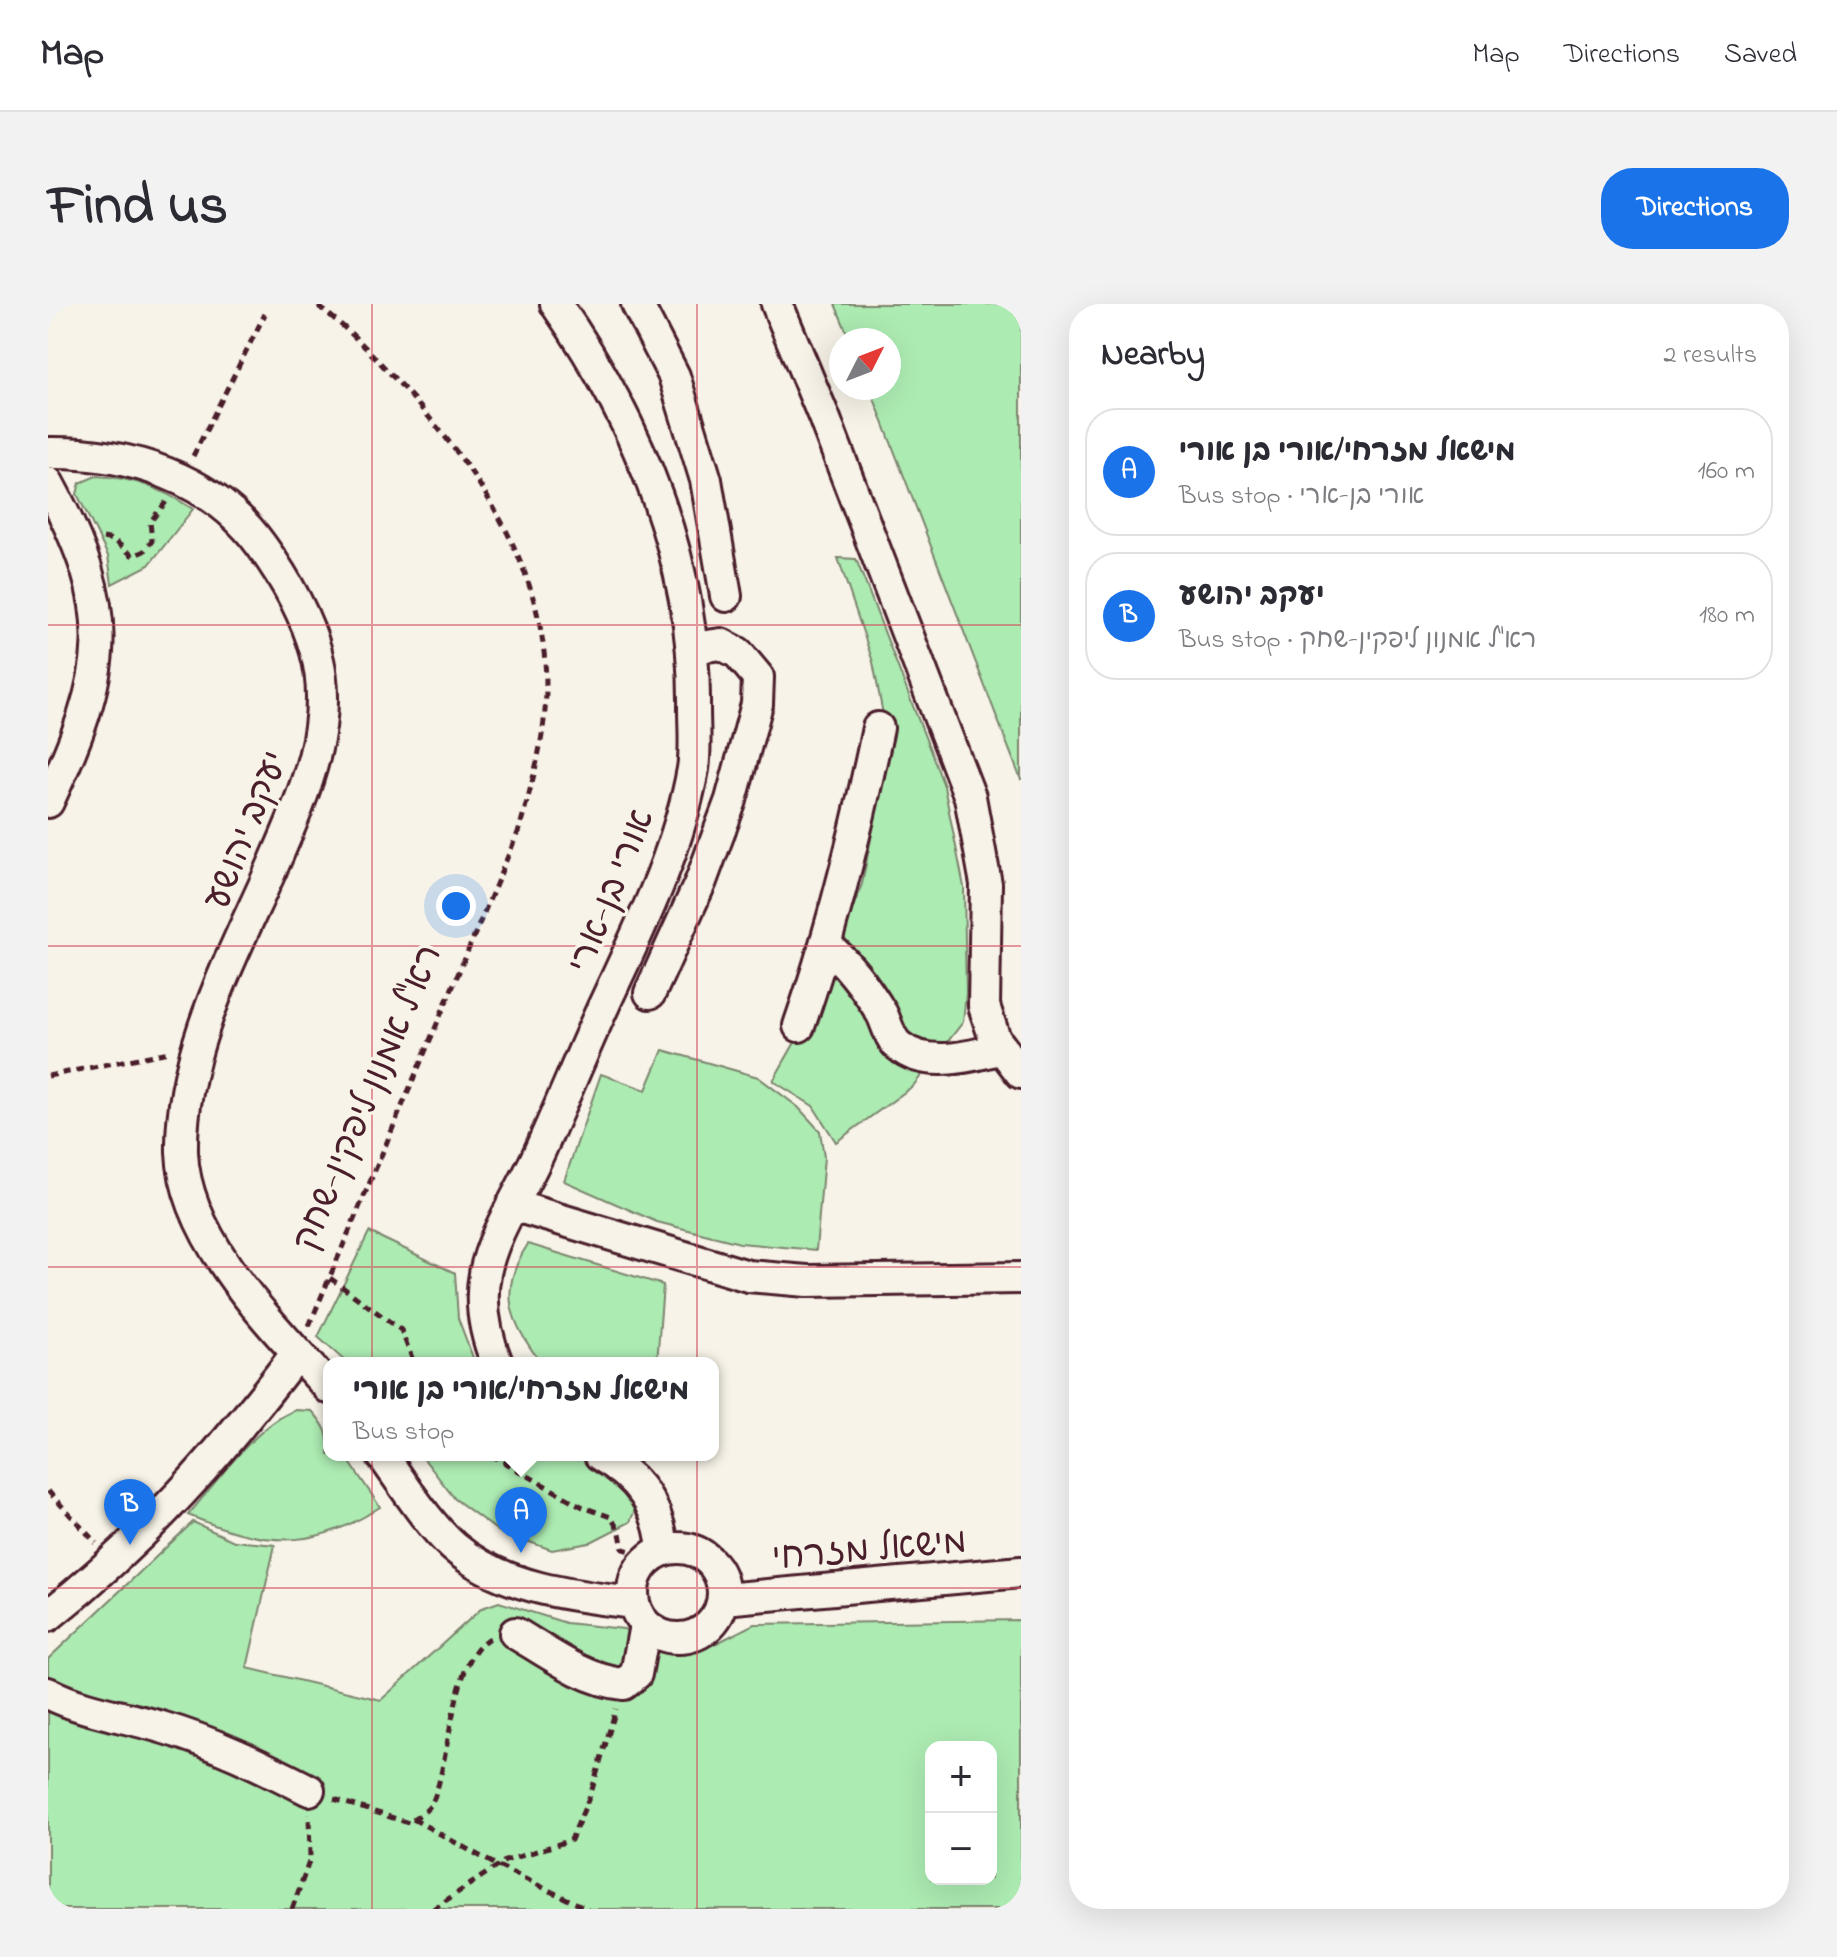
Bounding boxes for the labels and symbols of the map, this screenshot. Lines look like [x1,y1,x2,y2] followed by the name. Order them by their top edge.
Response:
[829,328,901,400] north arrow
[192,744,304,918] street label: יעקב יהושע
[556,801,670,982] street label: אורי בן-ארי
[436,886,476,926] your location
[281,937,458,1260] street label: רא"ל אמנון ליפקין-שחק
[104,1479,156,1545] pin: B
[495,1487,547,1553] pin: A
[770,1517,969,1586] street label: מישאל מזרחי

